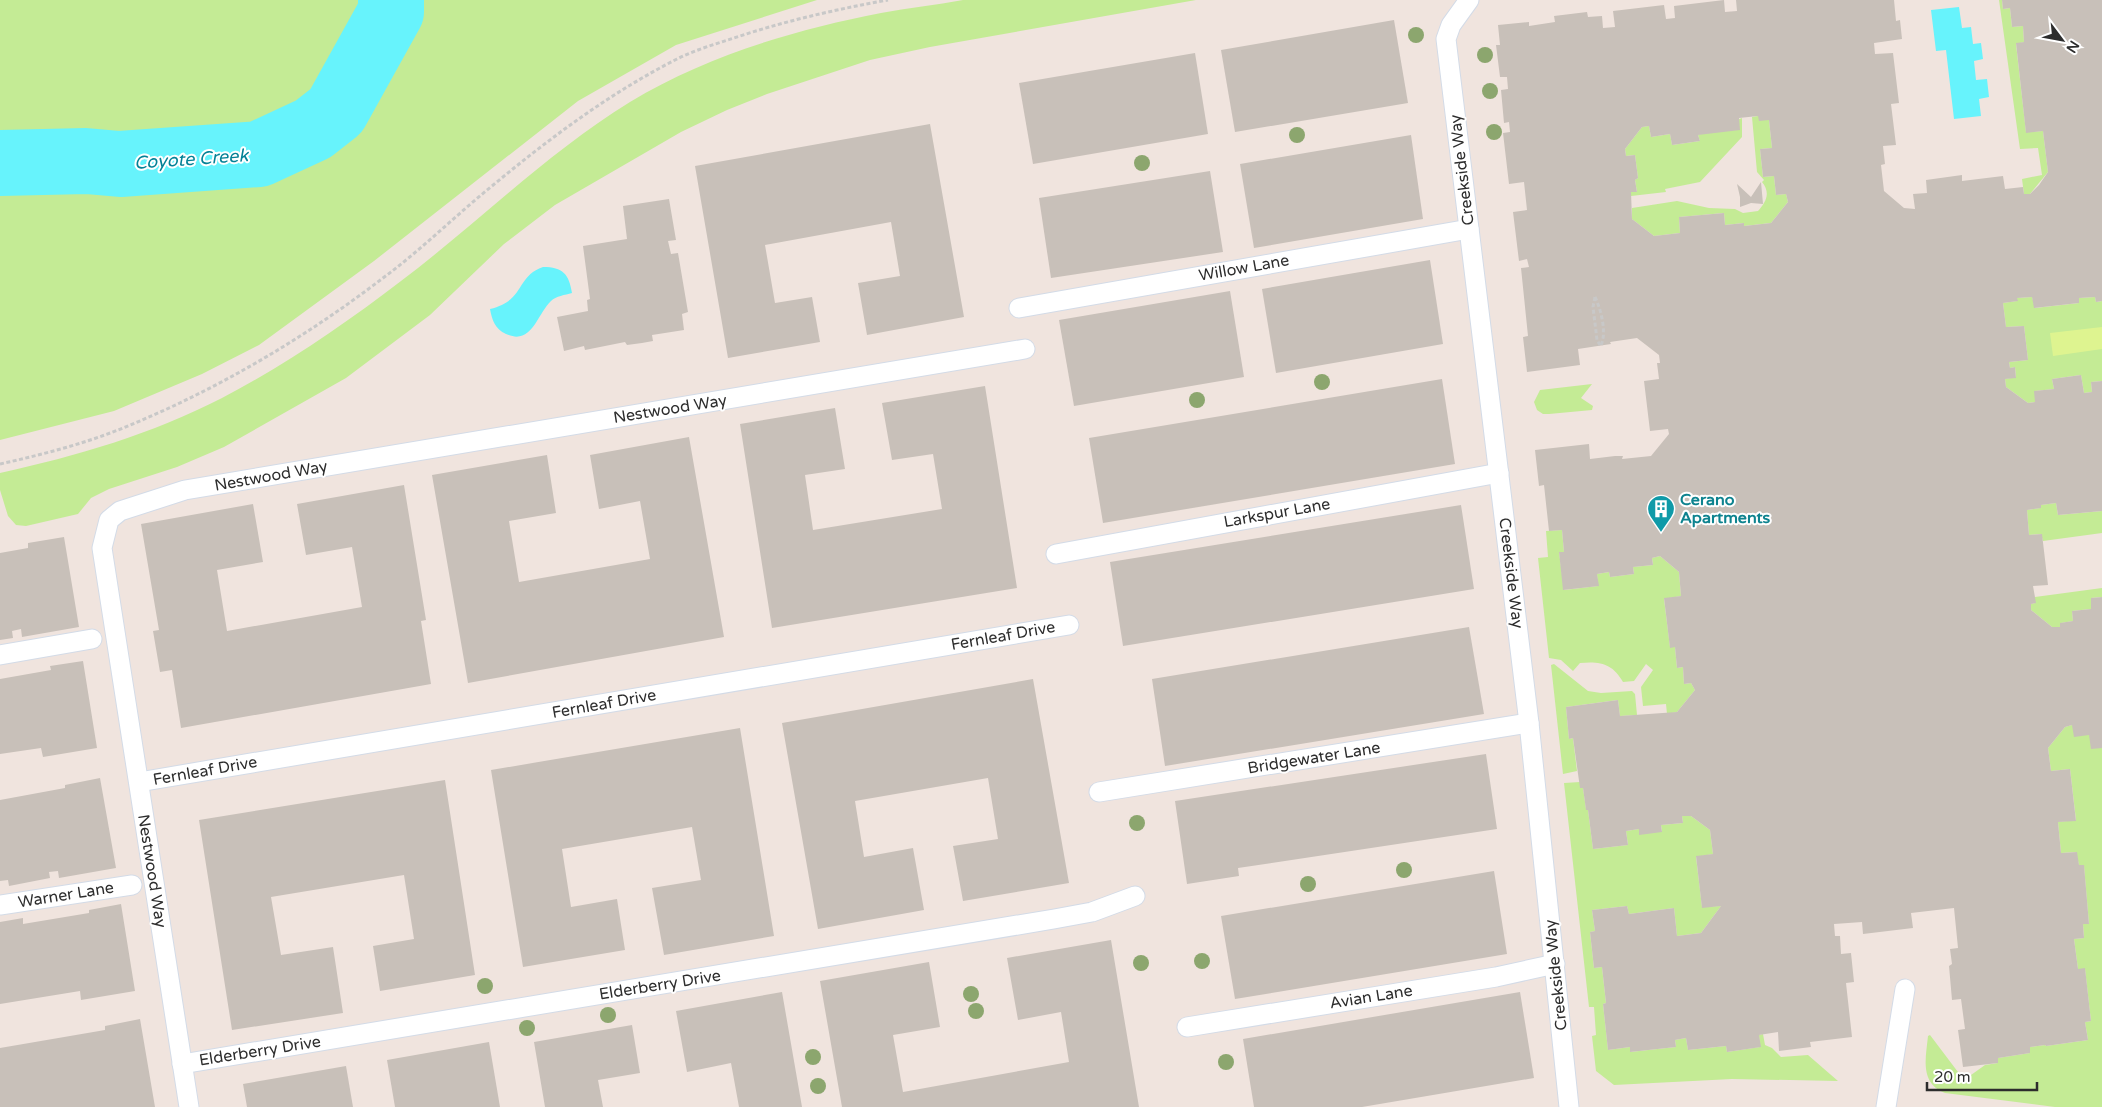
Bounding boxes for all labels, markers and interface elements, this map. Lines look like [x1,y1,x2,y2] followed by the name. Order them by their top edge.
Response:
[2037,15,2087,65] north arrow
[2062,37,2083,56] text: N
[1445,113,1479,227] street label: Creekside Way
[133,144,250,174] water label: Coyote Creek
[1197,250,1291,286] street label: Willow Lane
[612,390,729,428] street label: Nestwood Way
[213,456,330,496] street label: Nestwood Way
[1680,490,1771,528] place label: Cerano Apartments
[1222,494,1332,532] street label: Larkspur Lane
[1646,494,1676,533] building icon: Cerano Apartments
[1494,516,1528,630] street label: Creekside Way
[949,617,1057,655] street label: Fernleaf Drive
[550,685,658,723] street label: Fernleaf Drive
[1246,738,1382,778] street label: Bridgewater Lane
[151,752,259,790] street label: Fernleaf Drive
[133,813,171,930] street label: Nestwood Way
[17,878,115,912] street label: Warner Lane
[1540,918,1572,1032] street label: Creekside Way
[598,965,722,1005] street label: Elderberry Drive
[1328,981,1414,1013] street label: Avian Lane
[198,1031,322,1071] street label: Elderberry Drive
[1927,1060,2037,1092] scale bar
[1934,1068,1971,1086] text: 20 m

